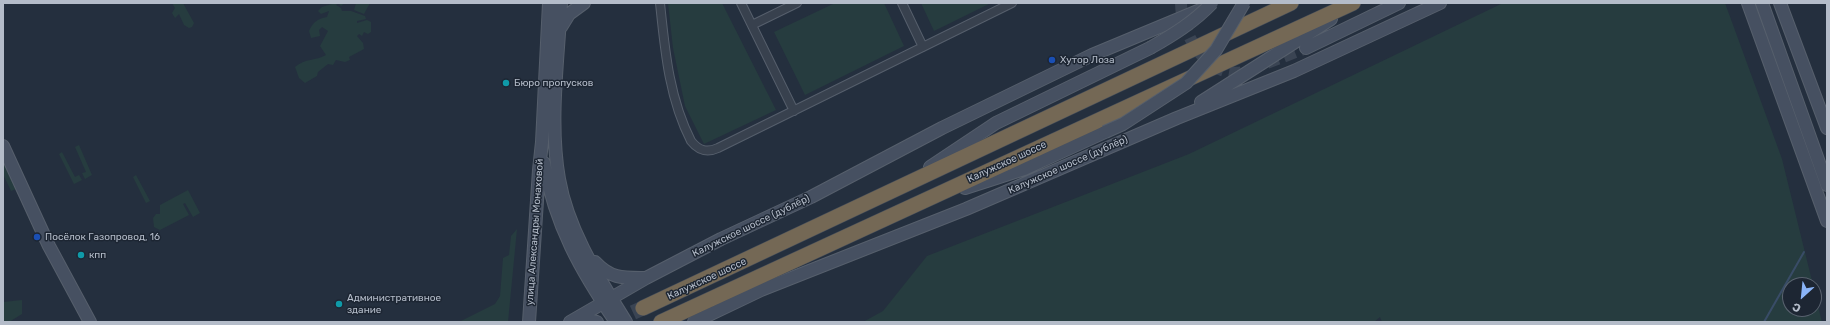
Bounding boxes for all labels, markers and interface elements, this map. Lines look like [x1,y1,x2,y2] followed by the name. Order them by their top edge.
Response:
[1060,54,1115,66] place label: Хутор Лоза
[1047,55,1057,65] marker: Хутор Лоза
[514,77,593,89] place label: Бюро пропусков
[501,78,511,88] marker: Бюро пропусков
[1007,133,1129,197] street label: Калужское шоссе (дублёр)
[966,138,1048,186] street label: Калужское шоссе
[524,158,546,306] street label: улица Александры Монаховой
[690,192,812,260] street label: Калужское шоссе (дублёр)
[45,231,160,243] place label: Посёлок Газопровод, 16
[32,232,42,242] marker: Посёлок Газопровод, 16
[89,249,106,261] place label: кпп
[76,250,86,260] marker: кпп
[666,255,748,303] street label: Калужское шоссе
[1782,277,1822,317] north arrow
[347,292,441,316] place label: Административное здание
[334,299,344,309] marker: Административное здание
[1790,300,1803,315] text: С

